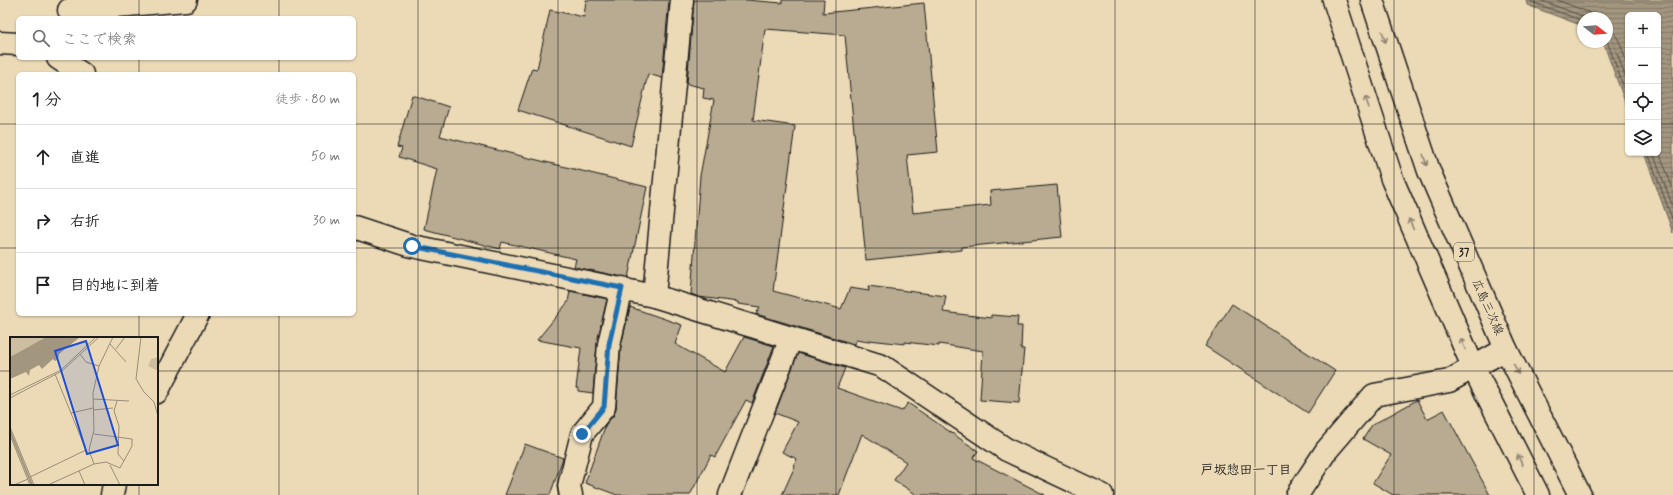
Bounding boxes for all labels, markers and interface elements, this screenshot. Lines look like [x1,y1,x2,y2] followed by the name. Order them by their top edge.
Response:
[1577,12,1613,48] north arrow
[1625,12,1661,156] map controls
[1625,12,1661,48] button: +
[16,16,356,60] search box
[30,27,52,49] icon: search
[62,30,137,50] text: ここで検索
[1381,30,1388,43] one-way arrow
[1625,48,1661,84] button: −
[1625,84,1661,120] button: locate
[32,89,61,111] text: 1 分
[275,91,340,108] text: 徒歩 · 80 m
[1363,96,1370,109] one-way arrow
[1625,120,1661,156] button: layers
[32,146,54,168] icon: ahead
[70,148,100,168] text: 直進
[311,148,340,165] text: 50 m
[1422,154,1429,167] one-way arrow
[32,210,54,232] icon: right
[70,212,100,232] text: 右折
[313,212,340,229] text: 30 m
[1407,219,1415,231] one-way arrow
[403,237,421,255] route start
[1454,243,1474,261] road number: 37
[32,274,54,296] icon: arrive
[70,276,160,296] text: 目的地に到着
[1468,277,1507,338] street label: 広島三次線
[10,337,158,485] inset map
[1459,338,1466,350] one-way arrow
[1513,363,1520,375] one-way arrow
[573,425,591,443] route end
[1516,455,1524,467] one-way arrow
[1200,462,1292,479] district label: 戸坂惣田一丁目

